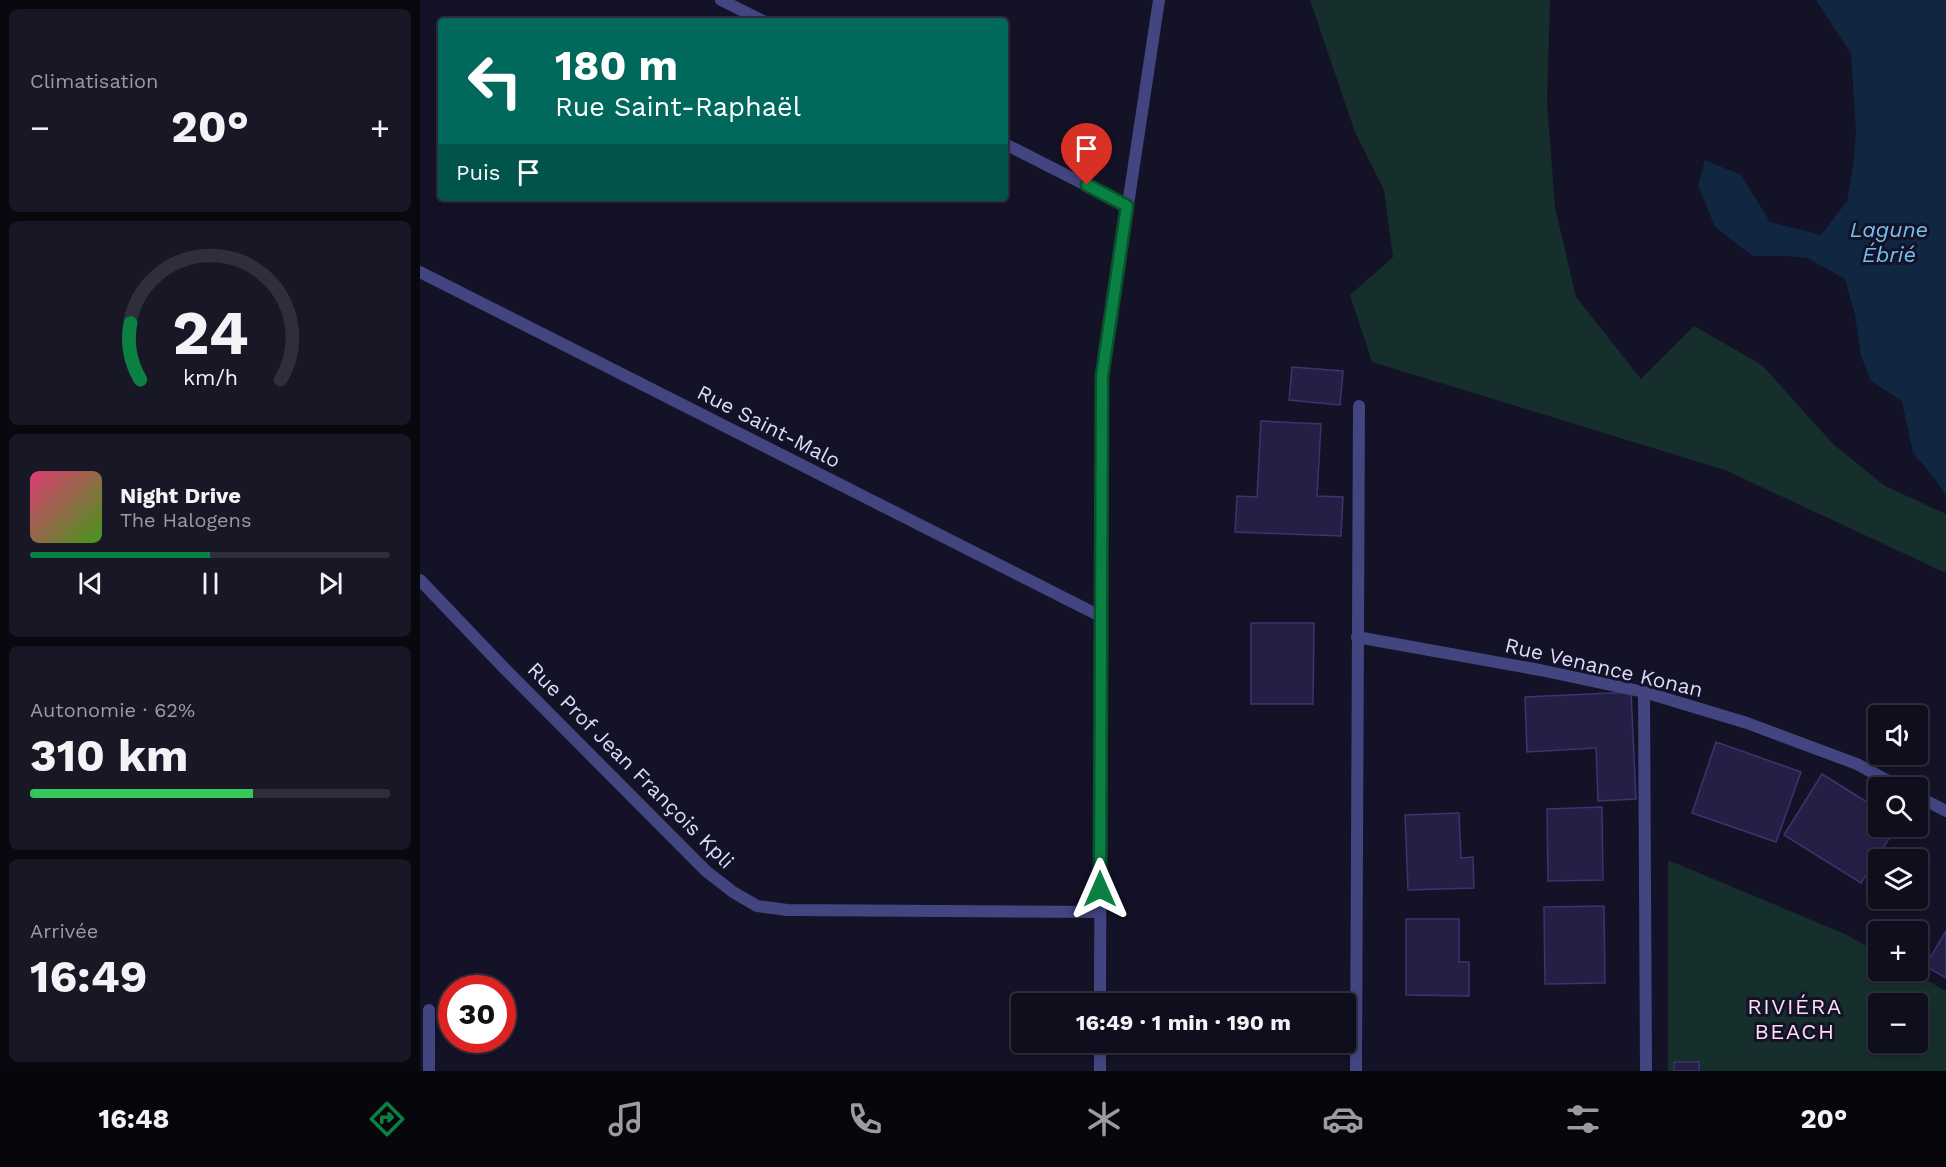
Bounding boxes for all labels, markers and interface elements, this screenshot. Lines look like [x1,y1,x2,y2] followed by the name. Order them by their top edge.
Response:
[555,41,678,90] text: 180 m
[456,42,534,120] icon: left
[30,69,158,93] text: Climatisation
[555,91,801,123] text: Rue Saint-Raphaël
[171,100,249,153] text: 20°
[30,108,50,147] text: −
[370,108,390,147] text: +
[1061,123,1112,185] pin
[1070,132,1103,165] icon: arrive
[512,156,545,189] icon: arrive
[456,160,500,185] text: Puis
[1850,217,1928,267] water label: Lagune Ébrié
[172,296,248,369] text: 24
[182,366,238,391] text: km/h
[693,379,845,473] street label: Rue Saint-Malo
[120,483,241,508] text: Night Drive
[120,508,252,532] text: The Halogens
[74,567,107,600] icon: previous
[194,567,227,600] icon: pause
[314,567,347,600] icon: next
[1503,632,1705,702] street label: Rue Venance Konan
[523,657,739,873] street label: Rue Prof Jean François Kpli
[30,698,195,722] text: Autonomie · 62%
[1868,705,1928,1053] map controls
[1868,705,1928,765] button: sound
[30,729,188,782] text: 310 km
[1868,777,1928,837] button: search
[1868,849,1928,909] button: layers
[1068,857,1132,921] position arrow
[30,919,98,943] text: Arrivée
[1868,921,1928,981] button: +
[30,950,148,1003] text: 16:49
[438,975,516,1053] speed limit sign: 30
[1868,993,1928,1053] button: −
[1747,994,1843,1044] district label: RIVIÉRA BEACH
[1076,1010,1291,1035] text: 16:49 · 1 min · 190 m
[366,1098,408,1140] icon: directions
[605,1098,647,1140] icon: music
[844,1098,886,1140] icon: phone
[1083,1098,1125,1140] icon: climate
[1322,1098,1364,1140] icon: car
[1562,1098,1604,1140] icon: filters
[99,1103,169,1135] text: 16:48
[1801,1103,1847,1135] text: 20°

